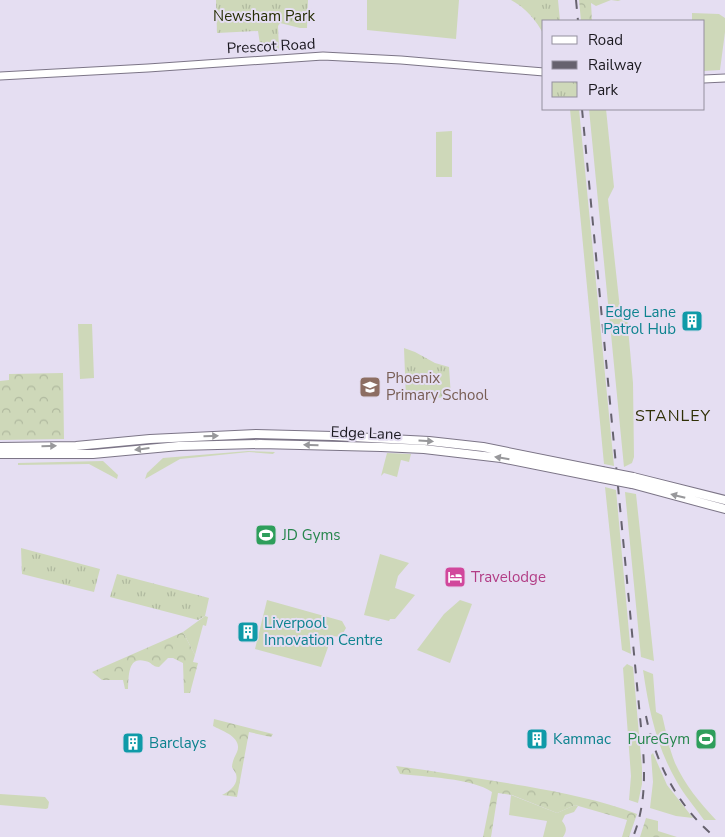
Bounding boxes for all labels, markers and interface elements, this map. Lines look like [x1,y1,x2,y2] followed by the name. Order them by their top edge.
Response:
[213,6,315,26] park label: Newsham Park
[542,20,705,110] legend
[588,30,623,50] text: Road
[226,34,316,58] street label: Prescot Road
[588,55,642,75] text: Railway
[588,80,618,100] text: Park
[603,302,676,339] place label: Edge Lane Patrol Hub
[680,309,704,333] building icon: Edge Lane Patrol Hub
[386,368,489,405] place label: Phoenix Primary School
[358,375,382,399] school or university icon: Phoenix Primary School
[635,405,711,427] district label: STANLEY
[330,422,402,444] street label: Edge Lane
[203,432,219,440] one-way arrow
[418,438,434,446] one-way arrow
[302,440,318,448] one-way arrow
[41,442,57,450] one-way arrow
[133,445,149,453] one-way arrow
[493,454,509,462] one-way arrow
[671,492,686,500] one-way arrow
[254,523,278,547] sports icon: JD Gyms
[281,525,341,545] place label: JD Gyms
[443,565,467,589] hotel icon: Travelodge
[471,567,546,587] place label: Travelodge
[264,613,383,650] place label: Liverpool Innovation Centre
[236,620,260,644] building icon: Liverpool Innovation Centre
[525,727,549,751] building icon: Kammac
[694,727,718,751] sports icon: PureGym
[553,729,611,749] place label: Kammac
[627,729,690,749] place label: PureGym
[121,731,145,755] building icon: Barclays
[149,733,206,753] place label: Barclays

